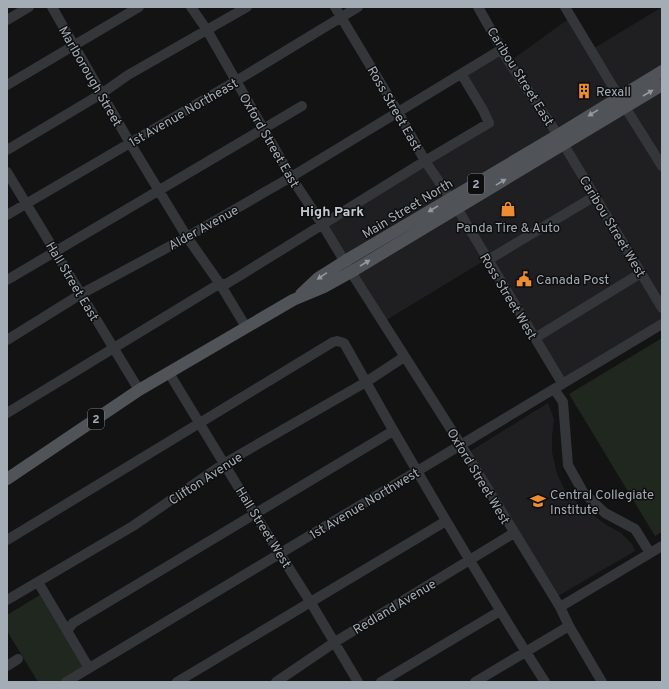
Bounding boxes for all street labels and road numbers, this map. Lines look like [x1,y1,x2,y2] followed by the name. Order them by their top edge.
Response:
[54,24,124,130] street label: Marlborough Street
[483,25,556,129] street label: Caribou Street East
[363,64,424,154] street label: Ross Street East
[127,76,241,151] street label: 1st Avenue Northeast
[235,91,302,191] street label: Oxford Street East
[575,173,648,281] street label: Caribou Street West
[468,174,484,194] road number: 2
[360,176,456,243] street label: Main Street North
[166,203,242,255] street label: Alder Avenue
[41,239,101,325] street label: Hall Street East
[475,251,539,343] street label: Ross Street West
[88,409,104,429] road number: 2
[442,426,512,528] street label: Oxford Street West
[166,450,246,509] street label: Clifton Avenue
[307,466,423,544] street label: 1st Avenue Northwest
[231,485,294,572] street label: Hall Street West
[351,577,439,639] street label: Redland Avenue

